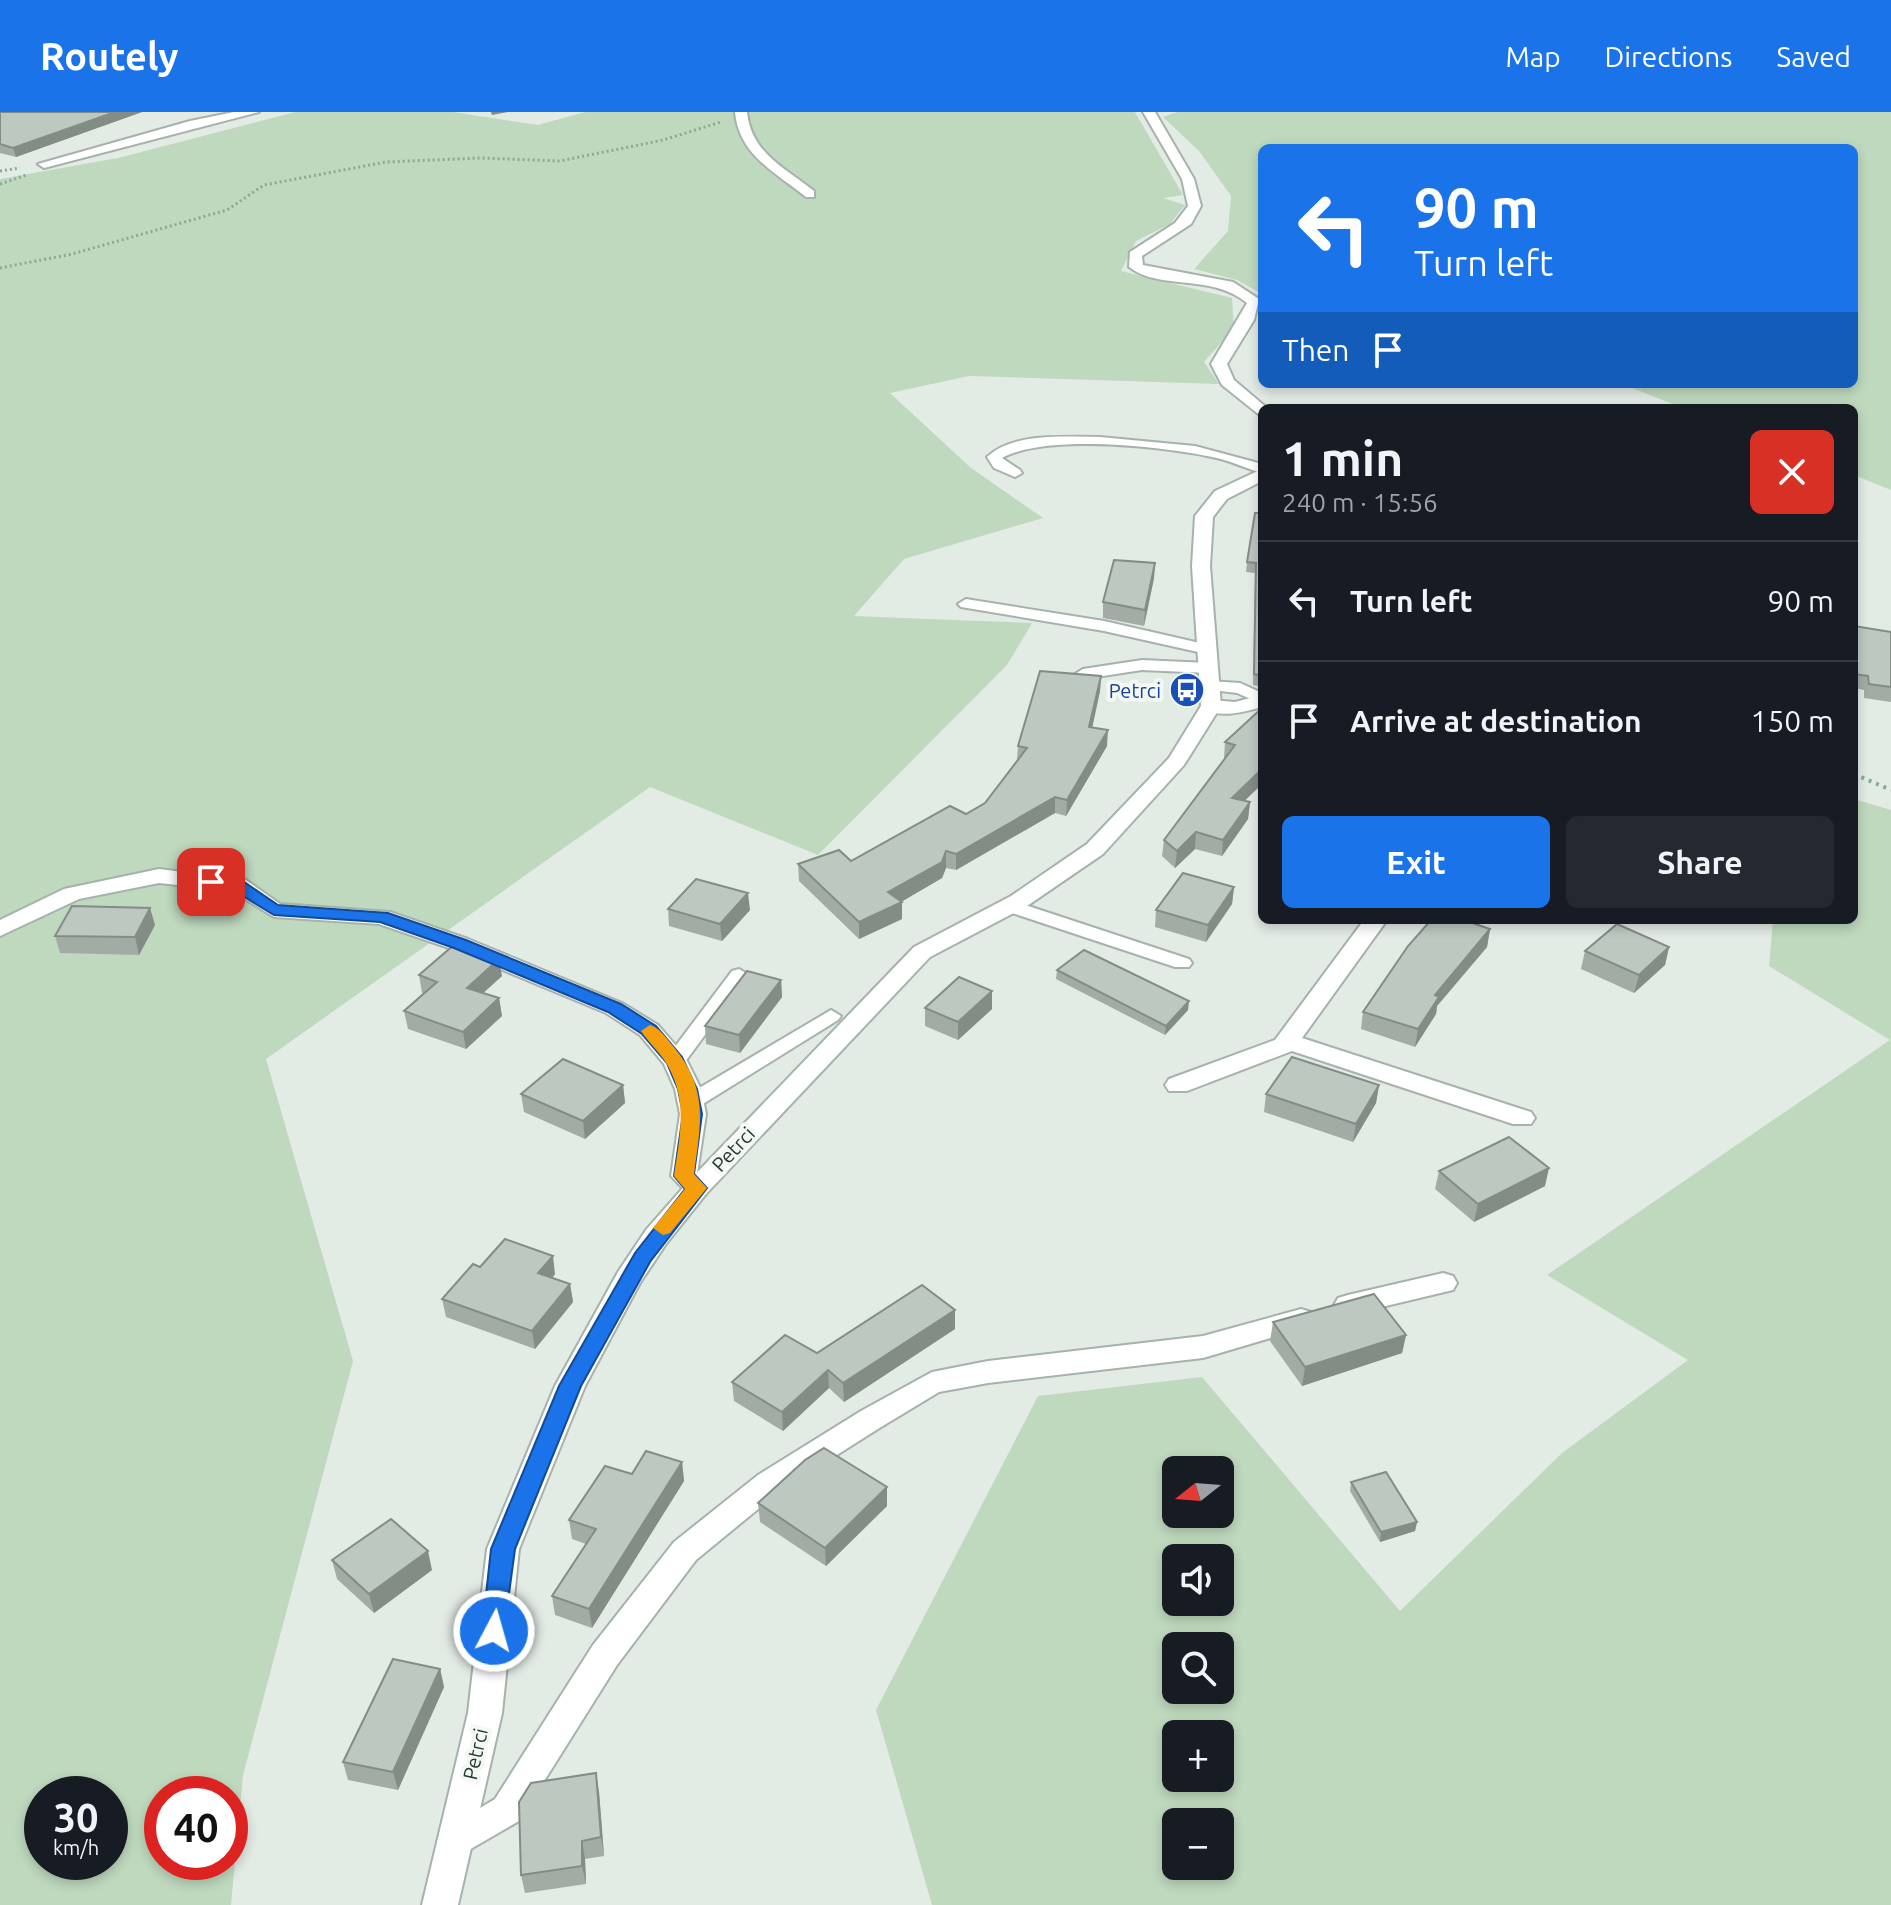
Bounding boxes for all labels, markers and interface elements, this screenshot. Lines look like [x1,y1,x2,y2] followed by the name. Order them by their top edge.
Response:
[40,35,178,77] text: Routely
[1505,41,1561,72] text: Map
[1605,41,1732,72] text: Directions
[1776,41,1851,72] text: Saved
[1282,176,1386,280] icon: left
[1414,176,1539,239] text: 90 m
[1414,242,1553,283] text: Turn left
[1366,328,1410,372] icon: arrive
[1282,333,1350,367] text: Then
[1750,430,1834,514] button: close
[1282,431,1403,485] text: 1 min
[1282,488,1438,517] text: 240 m · 15:56
[1282,579,1326,623] icon: left
[1350,584,1472,618] text: Turn left
[1767,584,1834,618] text: 90 m
[1168,671,1206,709] bus stop icon: Petrci
[1109,679,1161,702] place label: Petrci
[1282,699,1326,743] icon: arrive
[1350,704,1642,738] text: Arrive at destination
[1750,704,1834,738] text: 150 m
[1282,816,1550,908] button: Exit
[1566,816,1834,908] button: Share
[177,848,245,916] pin
[189,860,233,904] icon: arrive
[707,1122,759,1176] street label: Petrci
[1162,1456,1234,1528] north arrow
[1162,1456,1234,1880] map controls
[1162,1544,1234,1616] button: sound
[452,1589,536,1673] position arrow
[1162,1632,1234,1704] button: search
[1162,1720,1234,1792] button: +
[458,1726,492,1782] street label: Petrci
[144,1776,248,1880] speed limit sign: 40
[53,1795,99,1840] text: 30
[1162,1808,1234,1880] button: −
[53,1836,99,1859] text: km/h

